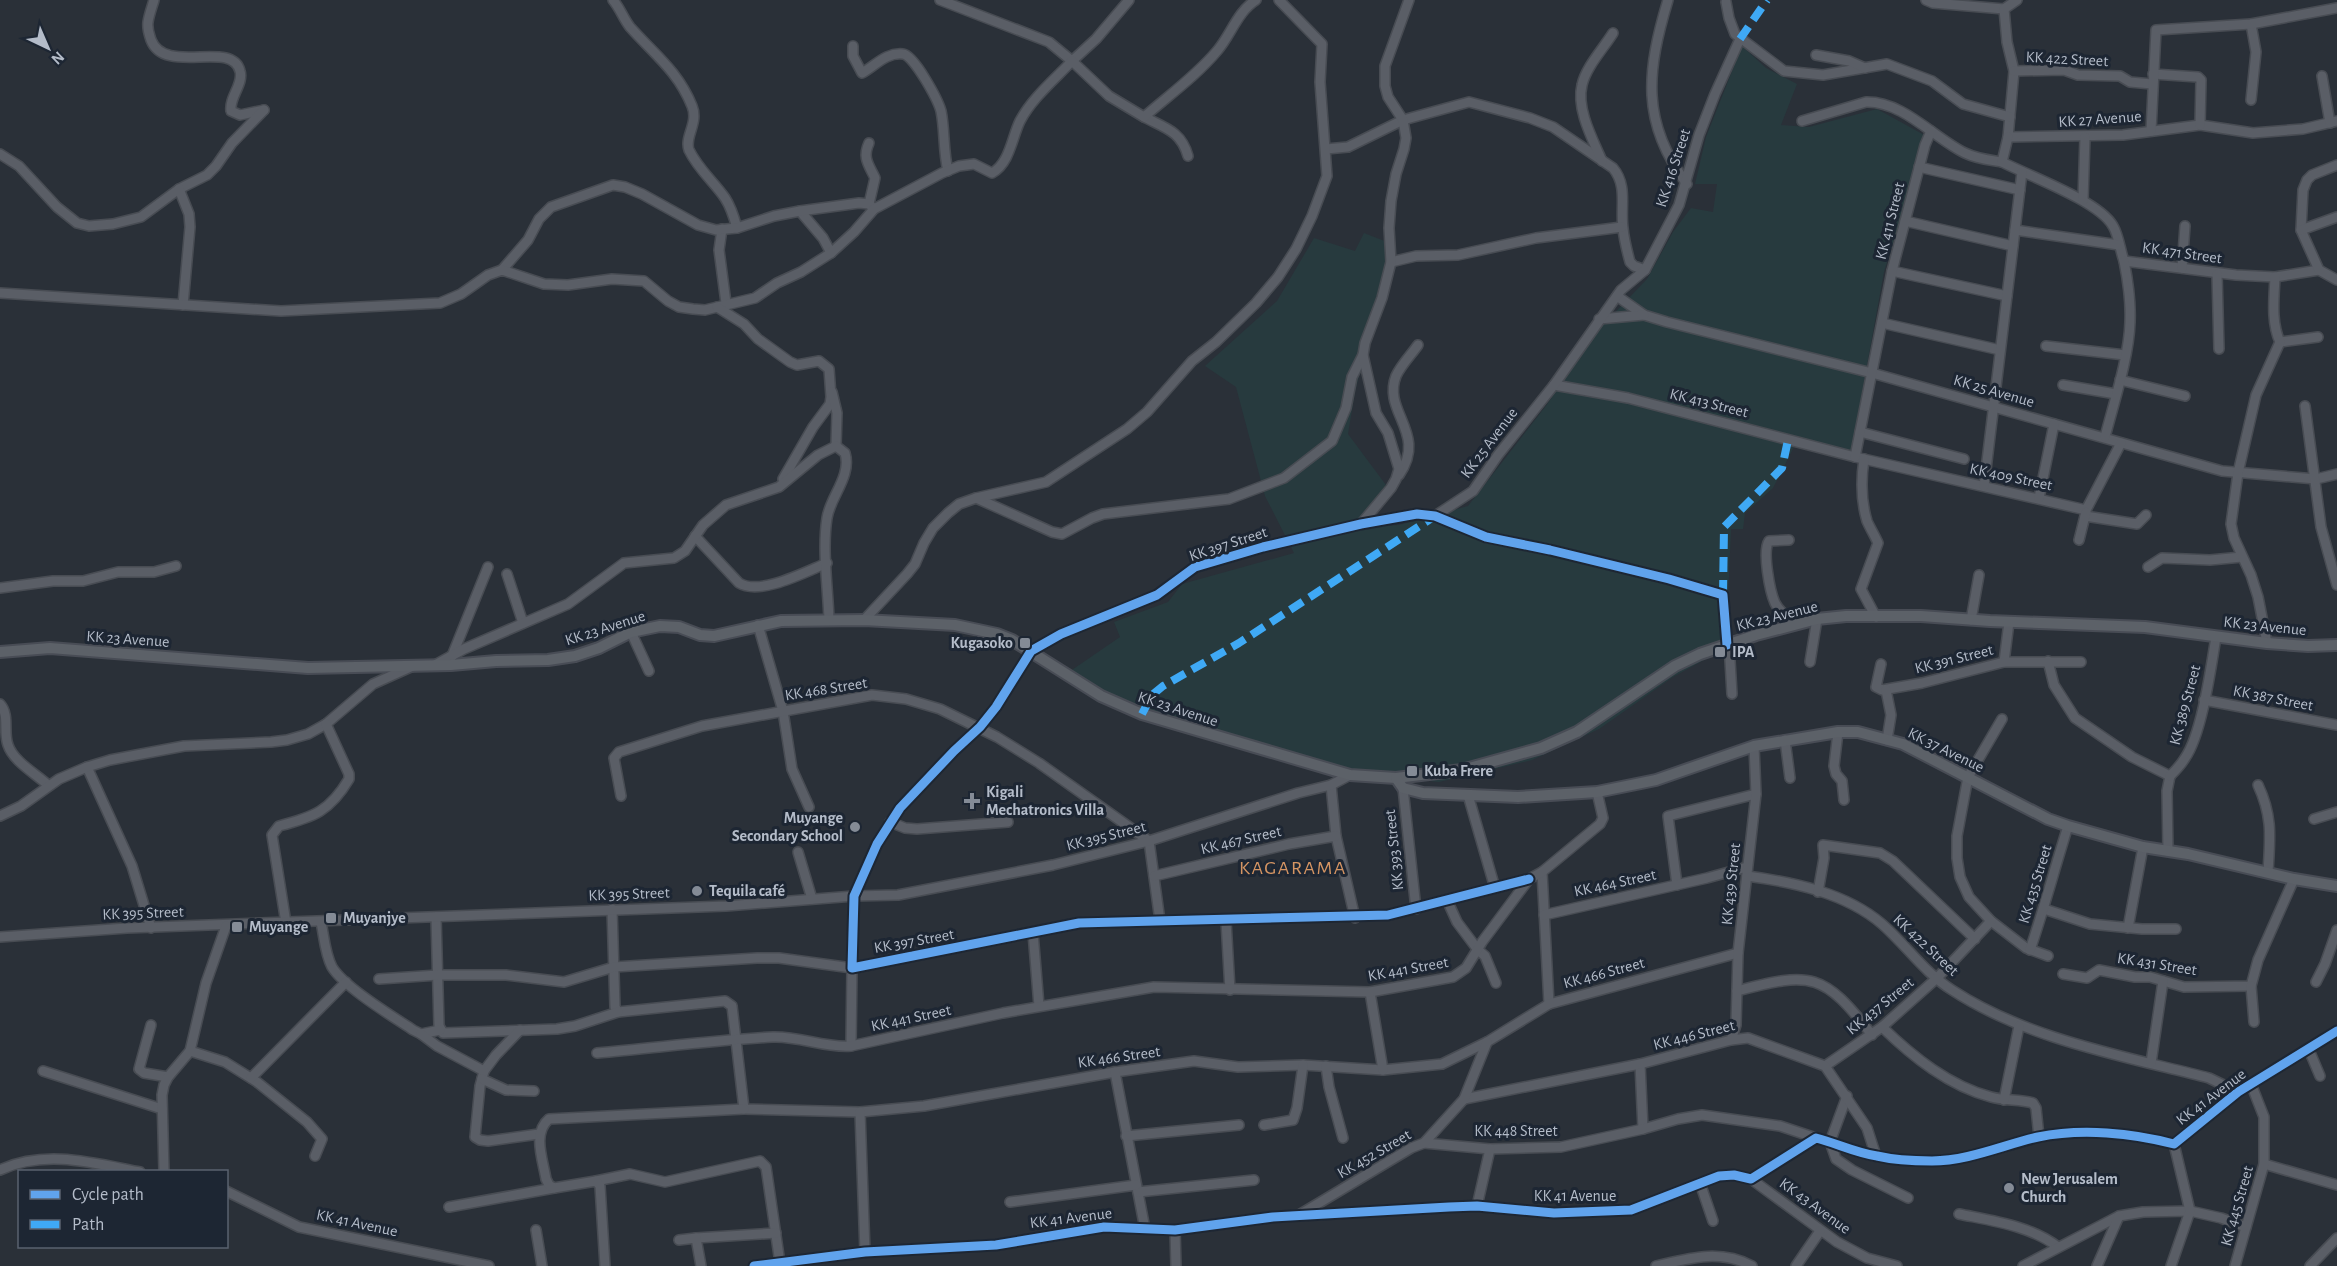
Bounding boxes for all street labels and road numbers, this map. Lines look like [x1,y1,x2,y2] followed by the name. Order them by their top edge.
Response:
[2025,49,2109,69] street label: KK 422 Street
[2058,108,2142,130] street label: KK 27 Avenue
[1653,127,1693,209] street label: KK 416 Street
[1873,181,1907,261] street label: KK 411 Street
[2141,239,2223,267] street label: KK 471 Street
[1952,372,2036,410] street label: KK 25 Avenue
[1668,386,1750,420] street label: KK 413 Street
[1458,405,1520,481] street label: KK 25 Avenue
[1968,460,2054,494] street label: KK 409 Street
[1187,524,1269,564] street label: KK 397 Street
[1735,598,1819,634] street label: KK 23 Avenue
[563,608,647,648] street label: KK 23 Avenue
[2223,614,2307,638] street label: KK 23 Avenue
[86,628,170,650] street label: KK 23 Avenue
[1913,642,1995,676] street label: KK 391 Street
[2167,663,2203,747] street label: KK 389 Street
[784,675,868,703] street label: KK 468 Street
[2232,682,2314,714] street label: KK 387 Street
[1136,689,1220,729] street label: KK 23 Avenue
[1905,725,1987,775] street label: KK 37 Avenue
[1382,809,1406,891] street label: KK 393 Street
[1065,818,1147,854] street label: KK 395 Street
[1199,823,1283,857] street label: KK 467 Street
[1719,842,1743,926] street label: KK 439 Street
[2015,843,2055,925] street label: KK 435 Street
[1573,867,1657,899] street label: KK 464 Street
[588,885,670,903] street label: KK 395 Street
[102,904,184,922] street label: KK 395 Street
[1890,911,1962,979] street label: KK 422 Street
[873,926,955,956] street label: KK 397 Street
[2116,950,2198,978] street label: KK 431 Street
[1367,954,1449,984] street label: KK 441 Street
[1562,955,1646,991] street label: KK 466 Street
[1843,974,1917,1038] street label: KK 437 Street
[870,1002,952,1034] street label: KK 441 Street
[1652,1017,1736,1053] street label: KK 446 Street
[1077,1043,1161,1071] street label: KK 466 Street
[2173,1066,2249,1128] street label: KK 41 Avenue
[1474,1123,1558,1139] street label: KK 448 Street
[1334,1127,1414,1181] street label: KK 452 Street
[2218,1164,2256,1248] street label: KK 445 Street
[1776,1175,1854,1237] street label: KK 43 Avenue
[1534,1188,1616,1204] street label: KK 41 Avenue
[1029,1205,1113,1231] street label: KK 41 Avenue
[315,1207,399,1239] street label: KK 41 Avenue

